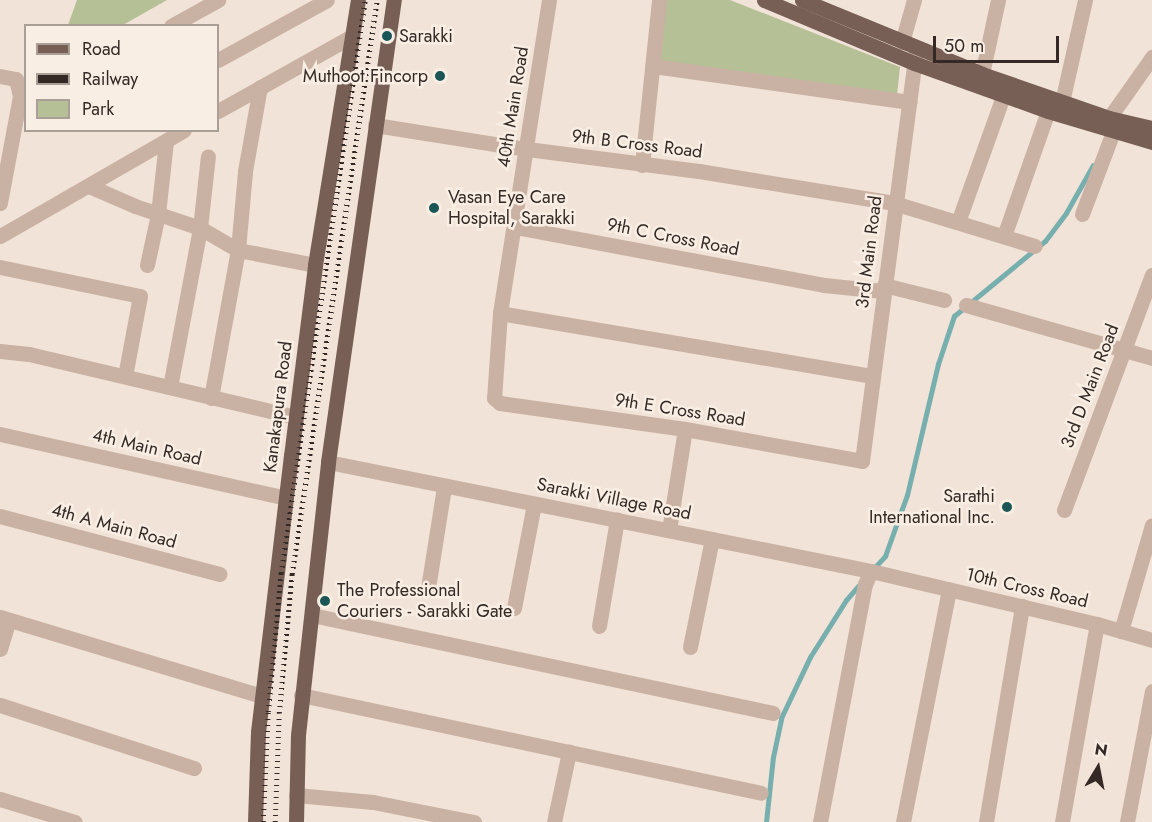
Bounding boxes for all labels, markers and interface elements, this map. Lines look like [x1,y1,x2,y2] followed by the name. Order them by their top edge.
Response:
[24,24,219,132] legend
[936,24,1062,62] scale bar
[399,25,453,47] place label: Sarakki
[380,29,394,43] marker: Sarakki
[944,33,984,59] text: 50 m
[82,36,121,62] text: Road
[493,45,533,169] street label: 40th Main Road
[303,65,428,87] place label: Muthoot Fincorp
[82,66,138,92] text: Railway
[433,69,447,83] marker: Muthoot Fincorp
[82,96,114,122] text: Park
[570,125,704,163] street label: 9th B Cross Road
[448,187,575,230] place label: Vasan Eye Care Hospital, Sarakki
[851,194,887,310] street label: 3rd Main Road
[425,199,443,217] marker: Vasan Eye Care Hospital, Sarakki
[605,214,741,260] street label: 9th C Cross Road
[1056,321,1124,451] street label: 3rd D Main Road
[259,340,297,474] street label: Kanakapura Road
[613,389,747,431] street label: 9th E Cross Road
[90,424,204,470] street label: 4th Main Road
[535,473,693,525] street label: Sarakki Village Road
[869,486,995,528] place label: Sarathi International Inc.
[49,499,179,553] street label: 4th A Main Road
[1000,500,1014,514] marker: Sarathi International Inc.
[964,563,1090,613] street label: 10th Cross Road
[337,580,512,622] place label: The Professional Couriers - Sarakki Gate
[318,594,332,608] marker: The Professional Couriers - Sarakki Gate
[1093,737,1109,762] text: N
[1068,738,1128,798] north arrow

